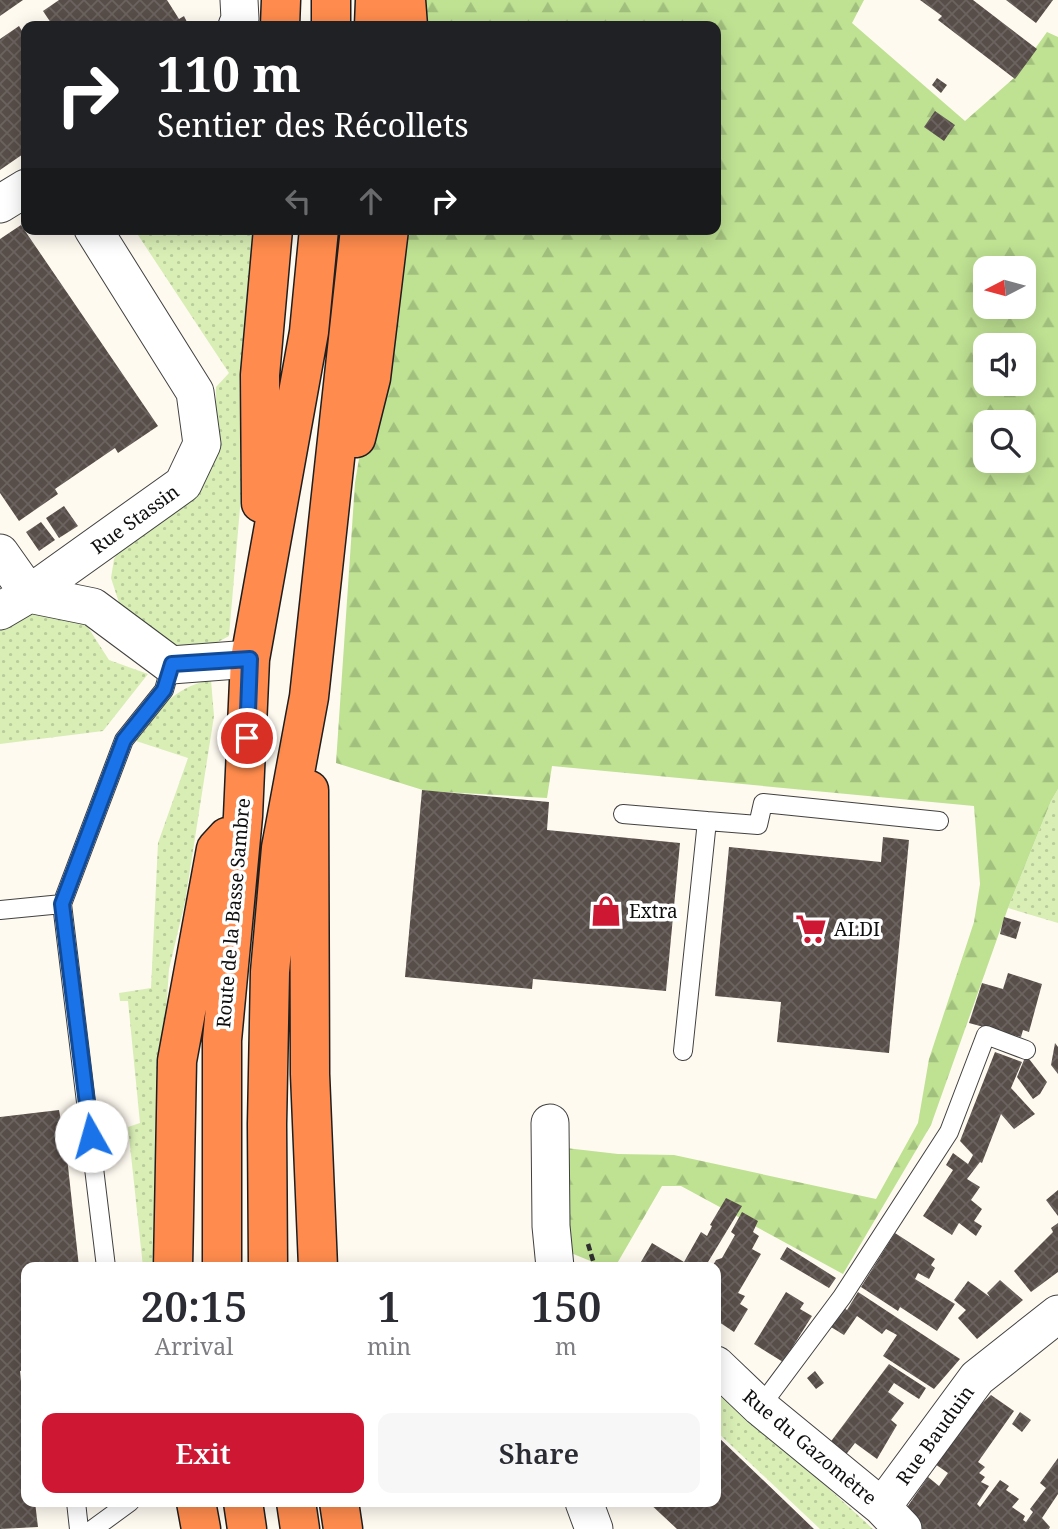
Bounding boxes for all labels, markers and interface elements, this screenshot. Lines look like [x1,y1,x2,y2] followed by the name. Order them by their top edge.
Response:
[157,40,301,106] text: 110 m
[42,49,133,140] icon: right
[157,103,469,146] text: Sentier des Récollets
[279,182,317,220] icon: left
[352,182,390,220] icon: ahead
[425,182,463,220] icon: right
[973,256,1036,318] north arrow
[973,256,1036,473] map controls
[973,333,1036,396] button: sound
[973,410,1036,473] button: search
[86,478,184,560] street label: Rue Stassin
[217,708,277,768] pin
[228,719,266,757] icon: arrive
[210,797,256,1029] street label: Route de la Basse Sambre
[589,894,623,928] shop icon: Extra
[629,898,678,924] place label: Extra
[794,912,828,946] supermarket icon: ALDI
[834,916,880,942] place label: ALDI
[54,1099,128,1173] position arrow
[141,1277,248,1334] text: 20:15
[377,1277,401,1334] text: 1
[531,1277,601,1334] text: 150
[155,1330,233,1362] text: Arrival
[367,1330,411,1362] text: min
[555,1330,577,1362] text: m
[890,1380,980,1490] street label: Rue Bauduin
[738,1383,882,1511] street label: Rue du Gazomètre
[42,1413,364,1493] button: Exit
[378,1413,700,1493] button: Share

